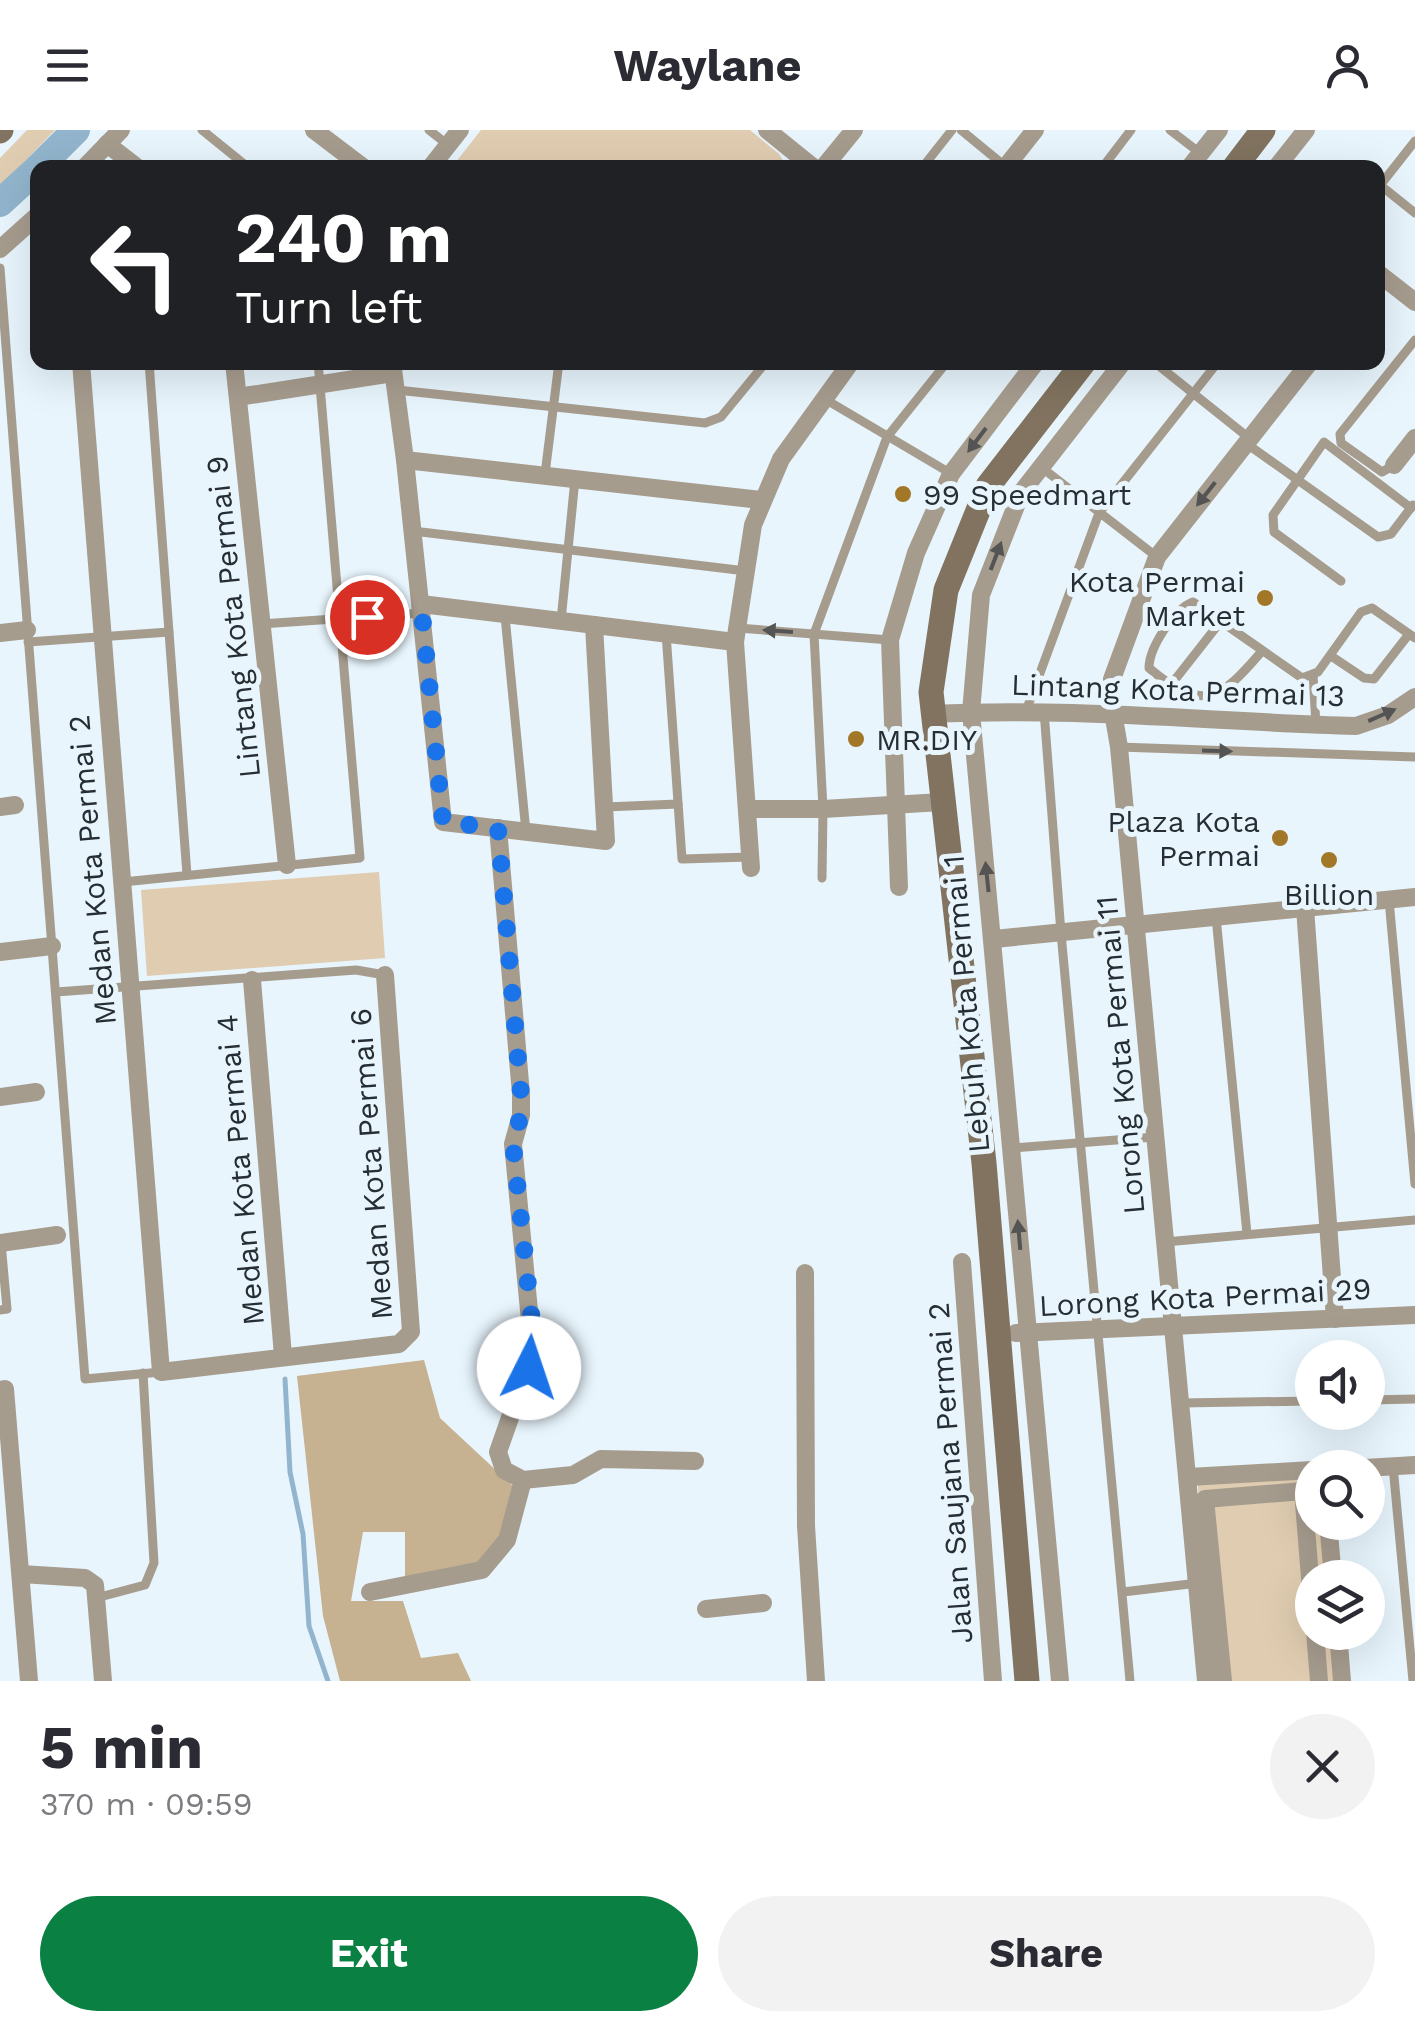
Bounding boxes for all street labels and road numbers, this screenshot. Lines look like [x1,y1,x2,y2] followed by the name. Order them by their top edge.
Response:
[199,454,267,780] street label: Lintang Kota Permai 9
[1011,667,1345,713] street label: Lintang Kota Permai 13
[61,713,123,1027] street label: Medan Kota Permai 2
[936,854,996,1154] street label: Lebuh Kota Permai 1
[1089,894,1151,1216] street label: Lorong Kota Permai 11
[343,1007,399,1321] street label: Medan Kota Permai 6
[209,1013,271,1327] street label: Medan Kota Permai 4
[1038,1271,1372,1323] street label: Lorong Kota Permai 29
[921,1301,979,1645] street label: Jalan Saujana Permai 2

